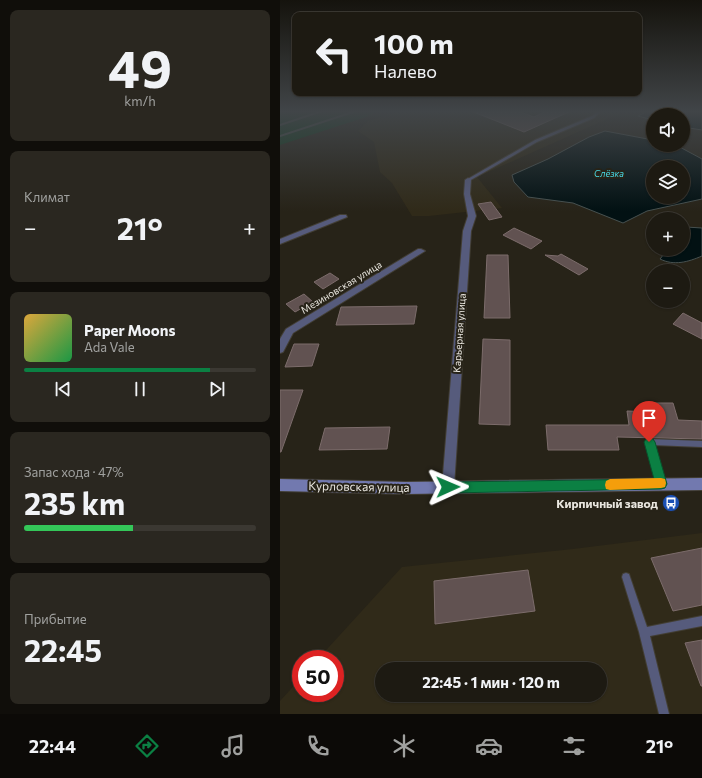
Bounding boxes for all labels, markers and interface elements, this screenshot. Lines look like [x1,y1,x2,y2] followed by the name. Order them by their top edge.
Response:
[374,26,454,60] text: 100 m
[308,28,360,80] icon: left
[108,35,172,99] text: 49
[374,60,437,82] text: Налево
[124,93,156,109] text: km/h
[646,108,690,308] map controls
[646,108,690,152] button: sound
[646,160,690,204] button: layers
[594,168,624,179] water label: Слёзка
[24,189,70,205] text: Климат
[117,209,163,246] text: 21°
[646,212,690,256] button: +
[24,214,37,241] text: −
[243,214,256,241] text: +
[298,258,384,316] street label: Мезиновская улица
[646,264,690,308] button: −
[450,293,468,373] street label: Карьерная улица
[84,321,175,339] text: Paper Moons
[84,339,135,355] text: Ada Vale
[52,378,74,400] icon: previous
[129,378,151,400] icon: pause
[206,378,228,400] icon: next
[632,401,666,442] pin
[638,407,660,429] icon: arrive
[24,464,124,480] text: Запас хода · 47%
[427,466,469,508] position arrow
[308,478,410,494] street label: Курловская улица
[24,484,125,521] text: 235 km
[661,493,681,513] bus stop icon: Кирпичный завод
[556,496,659,510] place label: Кирпичный завод
[24,611,87,627] text: Прибытие
[24,631,102,668] text: 22:45
[292,650,344,702] speed limit sign: 50
[422,673,560,691] text: 22:45 · 1 мин · 120 m
[133,732,161,760] icon: directions
[219,732,247,760] icon: music
[304,732,332,760] icon: phone
[390,732,418,760] icon: climate
[475,732,503,760] icon: car
[560,732,588,760] icon: filters
[29,735,76,757] text: 22:44
[646,735,673,757] text: 21°

